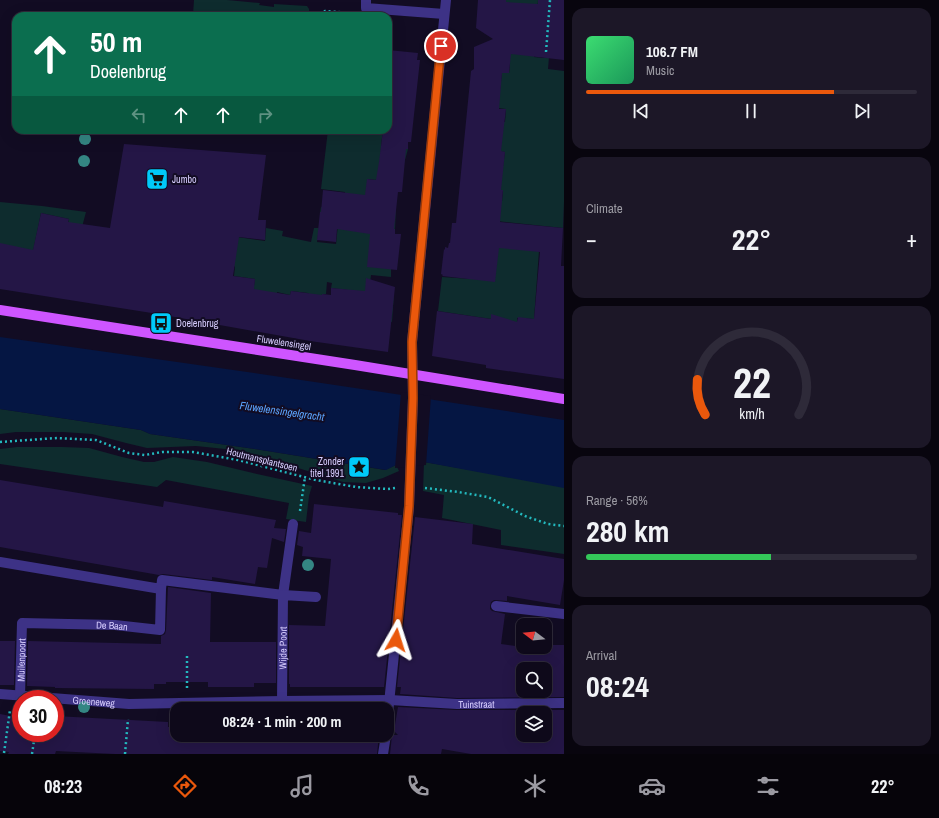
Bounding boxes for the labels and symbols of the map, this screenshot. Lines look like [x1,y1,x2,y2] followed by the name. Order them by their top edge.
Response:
[424,29,458,63] pin
[144,166,170,192] supermarket icon: Jumbo
[172,173,197,186] place label: Jumbo
[148,310,174,336] bus stop icon: Doelenbrug
[176,317,219,330] place label: Doelenbrug
[256,332,312,353] street label: Fluwelensingel
[239,398,326,424] water label: Fluwelensingelgracht
[225,444,299,475] street label: Houtmansplantsoen
[346,454,372,480] place icon: Zonder titel 1991
[310,455,344,480] place label: Zonder titel 1991
[516,618,552,654] north arrow
[96,619,129,633] street label: De Baan
[375,619,417,661] position arrow
[276,626,290,670] street label: Wijde Poort
[14,637,29,682] street label: Muilenpoort
[12,690,64,742] speed limit sign: 30
[72,694,116,710] street label: Groeneweg
[458,698,495,711] street label: Tuinstraat

